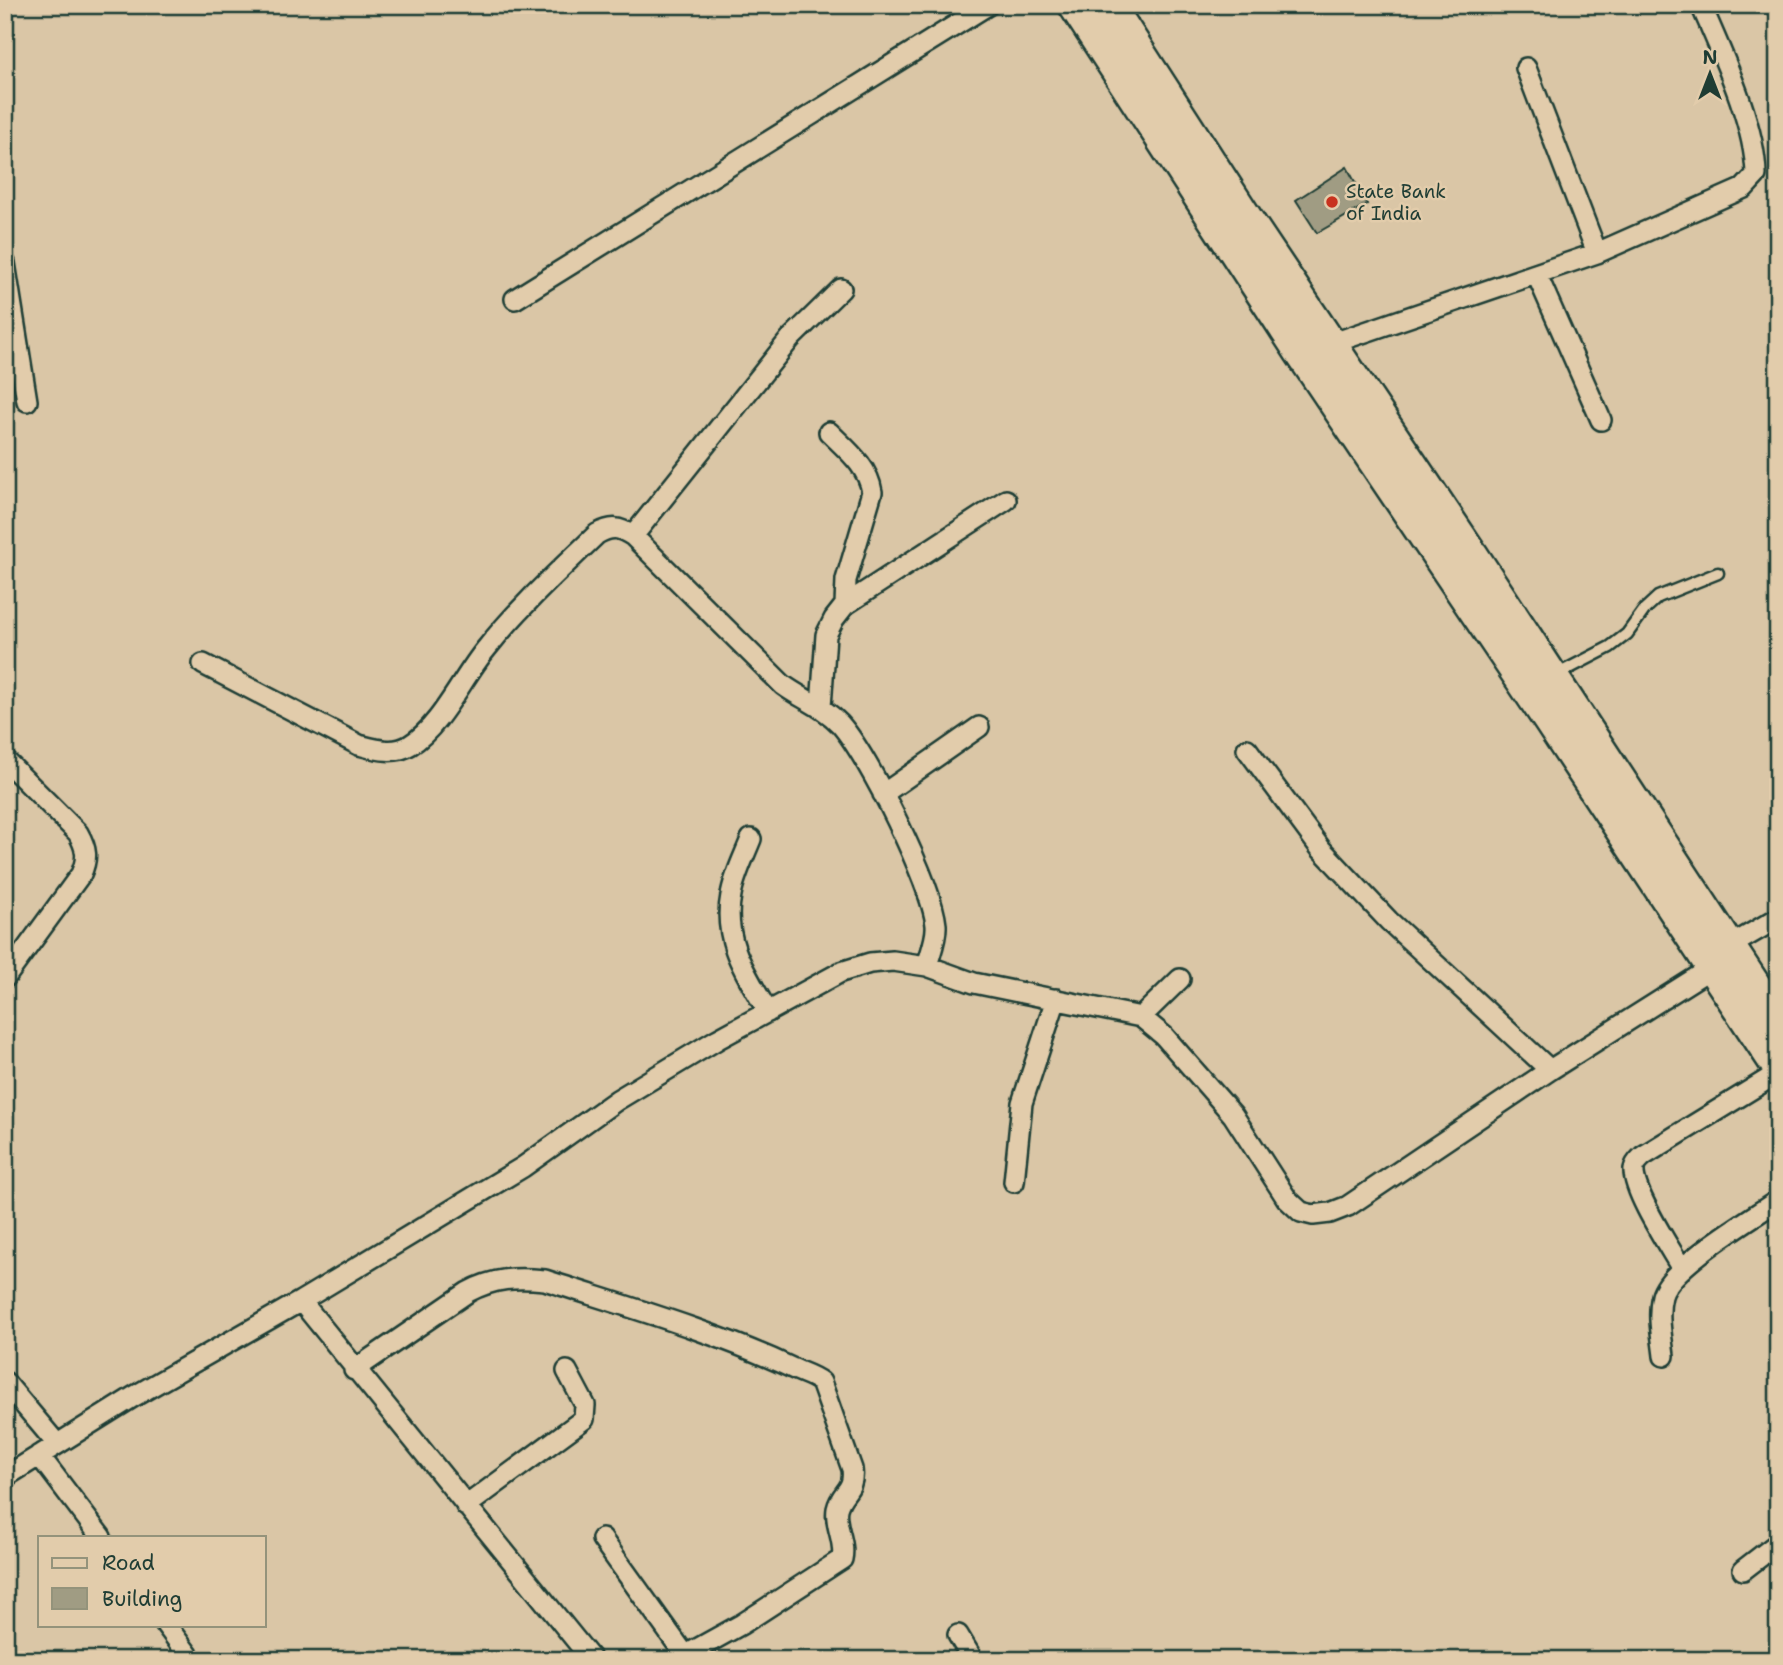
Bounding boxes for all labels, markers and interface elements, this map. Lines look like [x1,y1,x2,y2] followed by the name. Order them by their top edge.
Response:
[1674,38,1744,108] north arrow
[1702,45,1718,70] text: N
[1346,179,1446,226] place label: State Bank of India
[1324,194,1340,210] marker: State Bank of India
[38,1536,266,1626] legend
[102,1549,155,1577] text: Road
[102,1585,182,1613] text: Building

